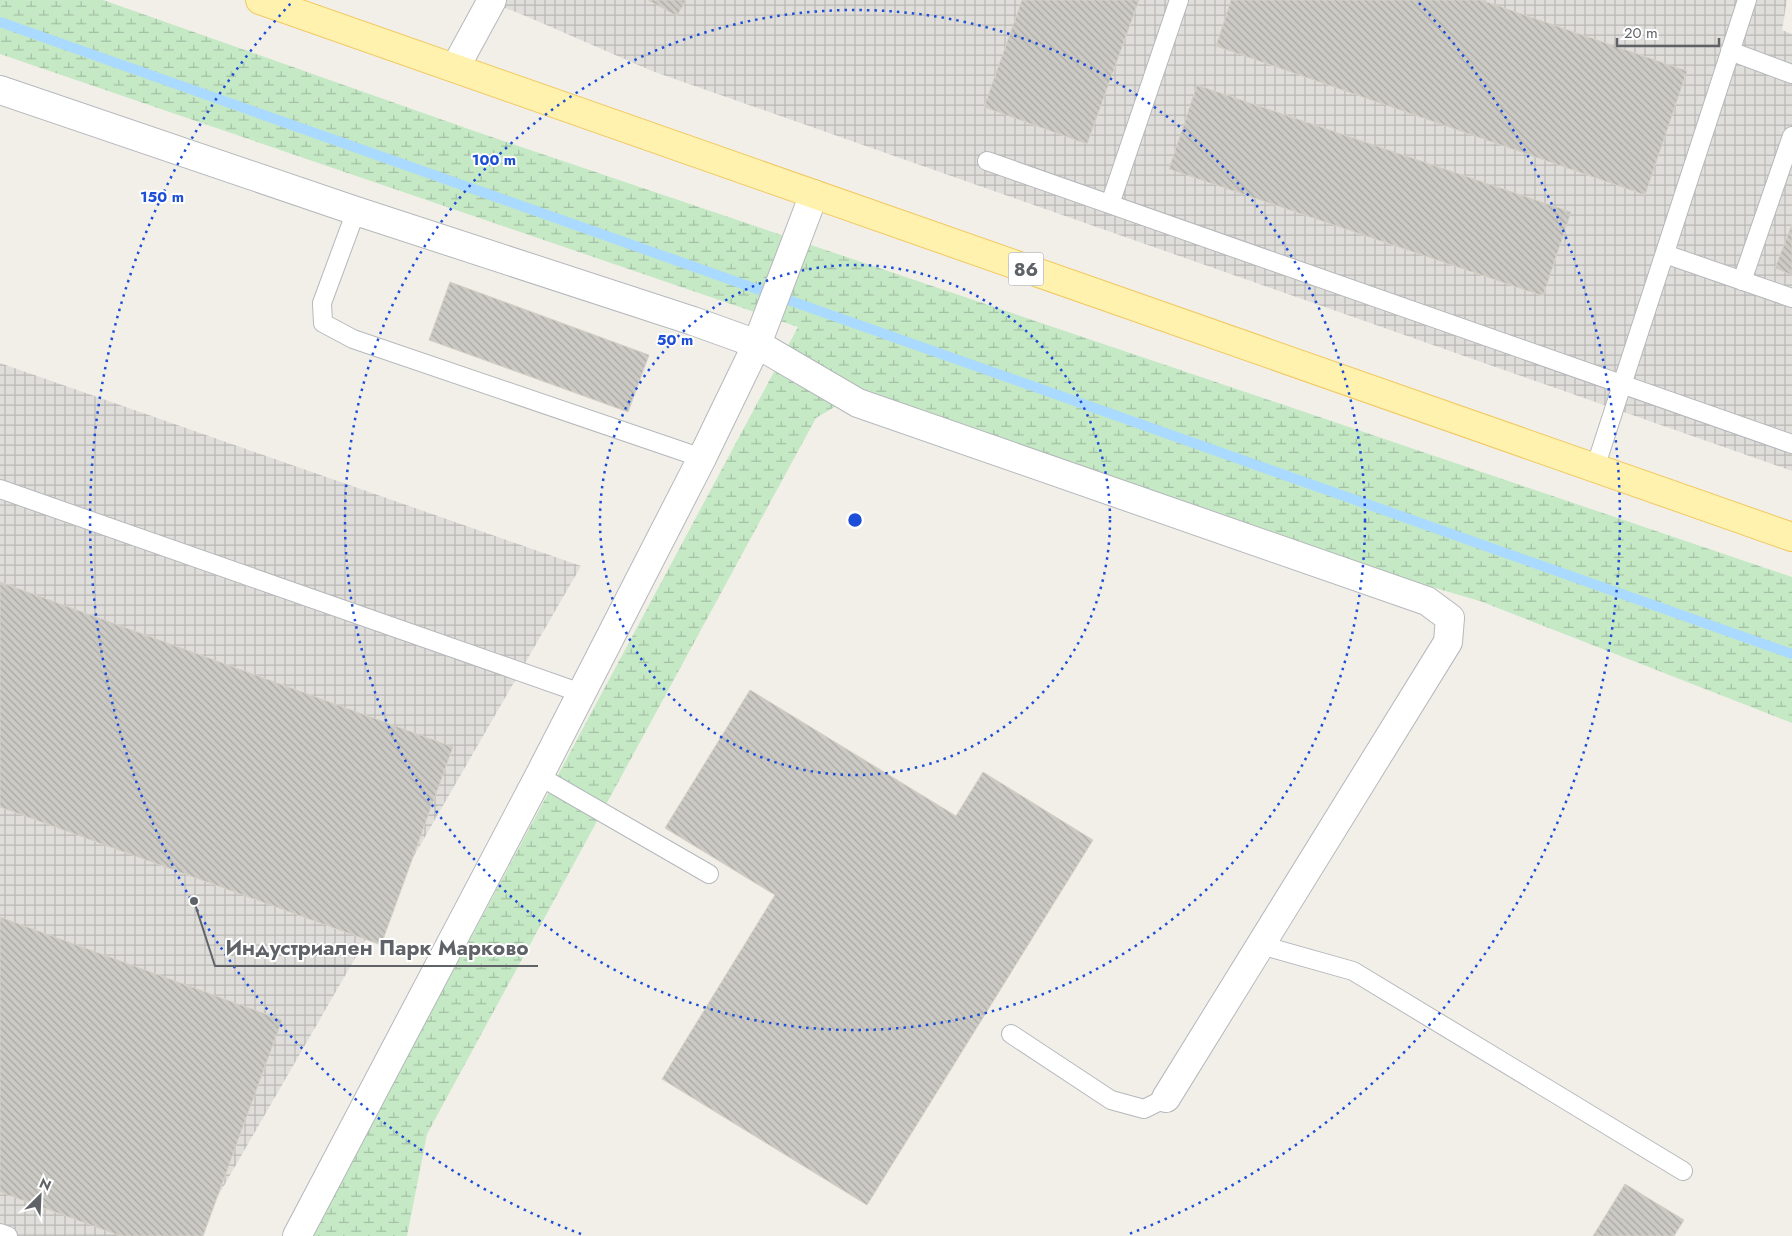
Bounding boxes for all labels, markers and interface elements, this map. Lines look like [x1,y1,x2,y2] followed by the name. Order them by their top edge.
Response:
[1617,15,1720,47] scale bar
[1624,22,1658,44] text: 20 m
[472,149,516,171] text: 100 m
[140,186,184,208] text: 150 m
[1008,252,1044,286] road number: 86
[657,329,693,351] text: 50 m
[846,511,864,529] centre of rings
[215,930,538,966] callout: Индустриален Парк Марково
[225,933,529,963] text: Индустриален Парк Марково
[15,1171,65,1221] north arrow
[36,1173,54,1196] text: N

